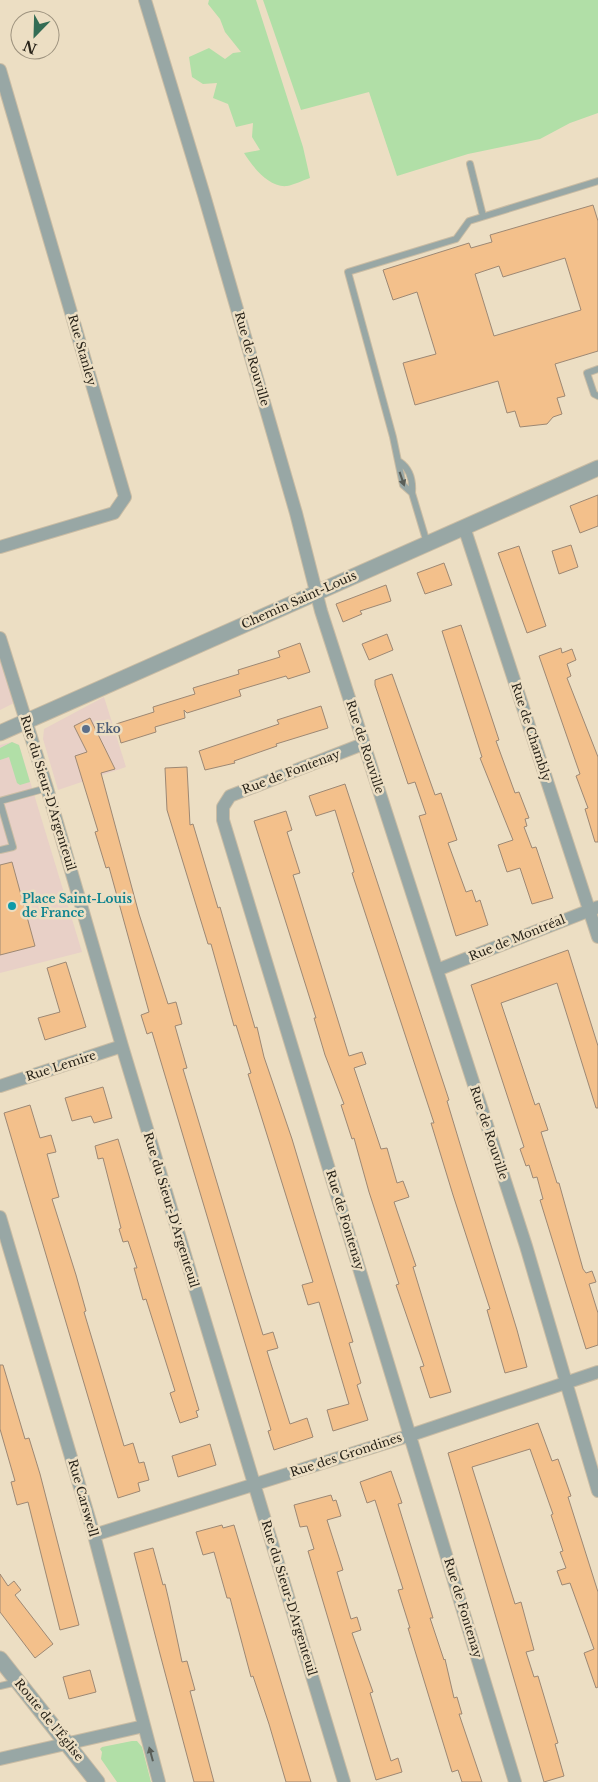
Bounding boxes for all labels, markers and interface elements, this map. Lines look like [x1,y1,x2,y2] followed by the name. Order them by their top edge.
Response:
[10,10,60,60] north arrow
[20,36,39,58] text: N
[232,310,273,408] street label: Rue de Rouville
[65,313,100,387] street label: Rue Stanley
[398,472,406,487] one-way arrow
[239,567,359,632] street label: Chemin Saint-Louis
[508,681,555,783] street label: Rue de Chambly
[343,698,388,796] street label: Rue de Rouville
[18,713,79,873] street label: Rue du Sieur-D'Argenteuil
[96,721,121,736] place label: Eko
[80,723,92,735] marker: Eko
[240,746,342,797] street label: Rue de Fontenay
[22,891,132,920] place label: Place Saint-Louis de France
[6,900,18,912] marker: Place Saint-Louis de France
[466,911,567,964] street label: Rue de Montréal
[24,1047,98,1084] street label: Rue Lemire
[467,1084,512,1182] street label: Rue de Rouville
[141,1130,202,1290] street label: Rue du Sieur-D'Argenteuil
[323,1168,368,1272] street label: Rue de Fontenay
[288,1429,404,1480] street label: Rue des Grondines
[65,1457,102,1538] street label: Rue Carswell
[259,1518,320,1678] street label: Rue du Sieur-D'Argenteuil
[441,1556,486,1660] street label: Rue de Fontenay
[12,1675,88,1764] street label: Route de l'Église
[147,1746,155,1761] one-way arrow

